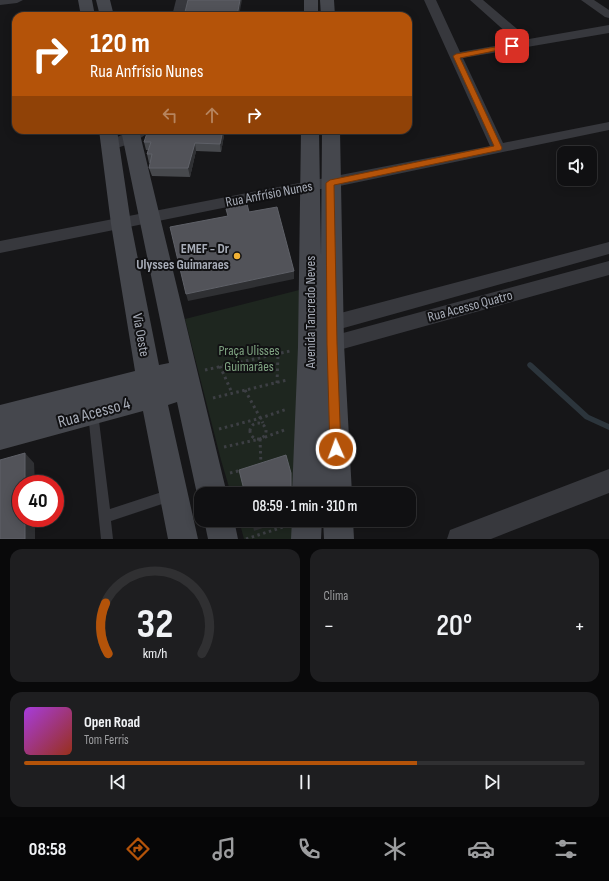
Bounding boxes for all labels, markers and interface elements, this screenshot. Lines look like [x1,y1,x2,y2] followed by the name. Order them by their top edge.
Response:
[90,27,150,60] text: 120 m
[24,28,76,80] icon: right
[495,29,529,63] pin
[501,35,523,57] icon: arrive
[90,61,203,82] text: Rua Anfrísio Nunes
[159,104,181,126] icon: left
[201,104,223,126] icon: ahead
[243,104,265,126] icon: right
[557,146,597,186] map controls
[557,146,597,186] button: sound
[224,177,314,211] street label: Rua Anfrísio Nunes
[136,240,230,273] place label: EMEF - Dr Ulysses Guimaraes
[232,251,242,261] marker: EMEF - Dr Ulysses Guimaraes
[302,256,319,369] street label: Avenida Tancredo Neves
[426,286,515,326] street label: Rua Acesso Quatro
[129,312,153,358] street label: Via Oeste
[218,342,280,375] park label: Praça Ulisses Guimarães
[56,394,132,432] street label: Rua Acesso 4
[315,428,357,470] position arrow
[12,475,64,527] speed limit sign: 40
[253,497,357,516] text: 08:59 · 1 min · 310 m
[324,588,348,604] text: Clima
[136,599,173,648] text: 32
[436,608,472,644] text: 20°
[324,613,334,640] text: −
[574,613,585,640] text: +
[142,644,167,661] text: km/h
[84,713,140,732] text: Open Road
[84,732,129,748] text: Tom Ferris
[107,771,129,793] icon: previous
[294,771,316,793] icon: pause
[481,771,503,793] icon: next
[124,835,152,863] icon: directions
[210,835,238,863] icon: music
[295,835,323,863] icon: phone
[381,835,409,863] icon: climate
[467,835,495,863] icon: car
[552,835,580,863] icon: filters
[29,839,66,860] text: 08:58

